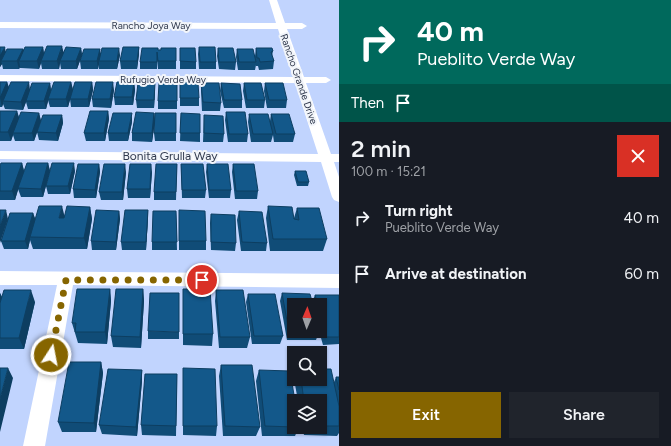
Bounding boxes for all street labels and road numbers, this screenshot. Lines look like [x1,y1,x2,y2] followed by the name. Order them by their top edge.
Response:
[111,19,191,32] street label: Rancho Joya Way
[277,32,321,126] street label: Rancho Grande Drive
[120,73,207,86] street label: Rufugio Verde Way
[123,149,218,163] street label: Bonita Grulla Way

